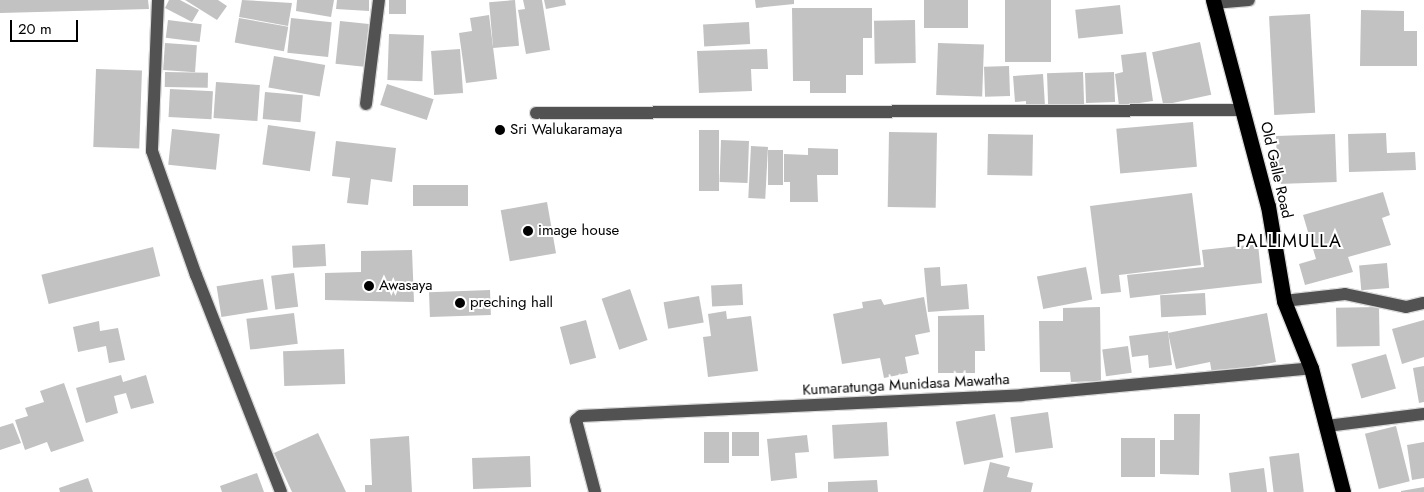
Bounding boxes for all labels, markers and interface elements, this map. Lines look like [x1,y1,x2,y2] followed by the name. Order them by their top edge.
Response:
[12,10,80,42] scale bar
[18,18,52,40] text: 20 m
[1256,120,1296,220] street label: Old Galle Road
[510,121,622,139] place label: Sri Walukaramaya
[494,124,506,136] marker: Sri Walukaramaya
[538,222,619,240] place label: image house
[522,225,534,237] marker: image house
[1235,230,1343,252] district label: PALLIMULLA
[379,277,433,295] place label: Awasaya
[363,280,375,292] marker: Awasaya
[470,294,553,312] place label: preching hall
[454,297,466,309] marker: preching hall
[802,371,1010,399] street label: Kumaratunga Munidasa Mawatha

